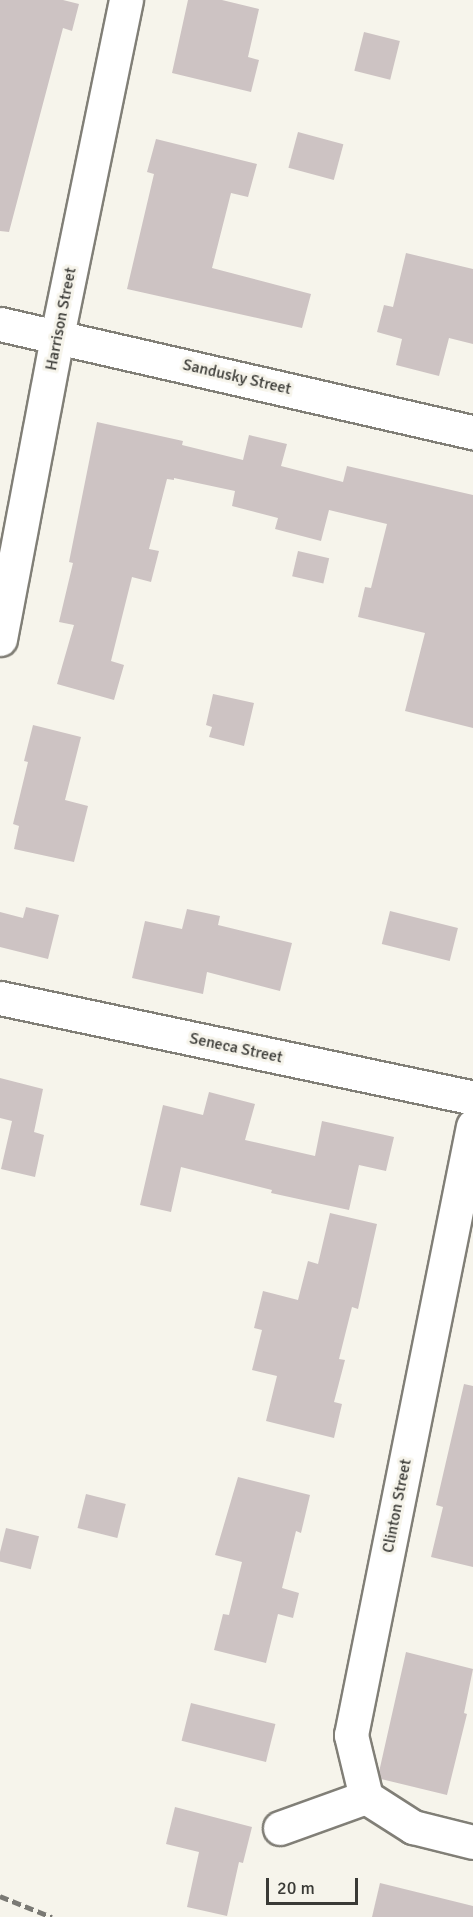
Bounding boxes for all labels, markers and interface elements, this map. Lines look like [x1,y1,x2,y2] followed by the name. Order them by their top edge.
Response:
[42,266,80,372] street label: Harrison Street
[181,355,293,399] street label: Sandusky Street
[188,1029,284,1067] street label: Seneca Street
[379,1458,415,1554] street label: Clinton Street
[269,1866,360,1904] scale bar
[277,1877,315,1899] text: 20 m

